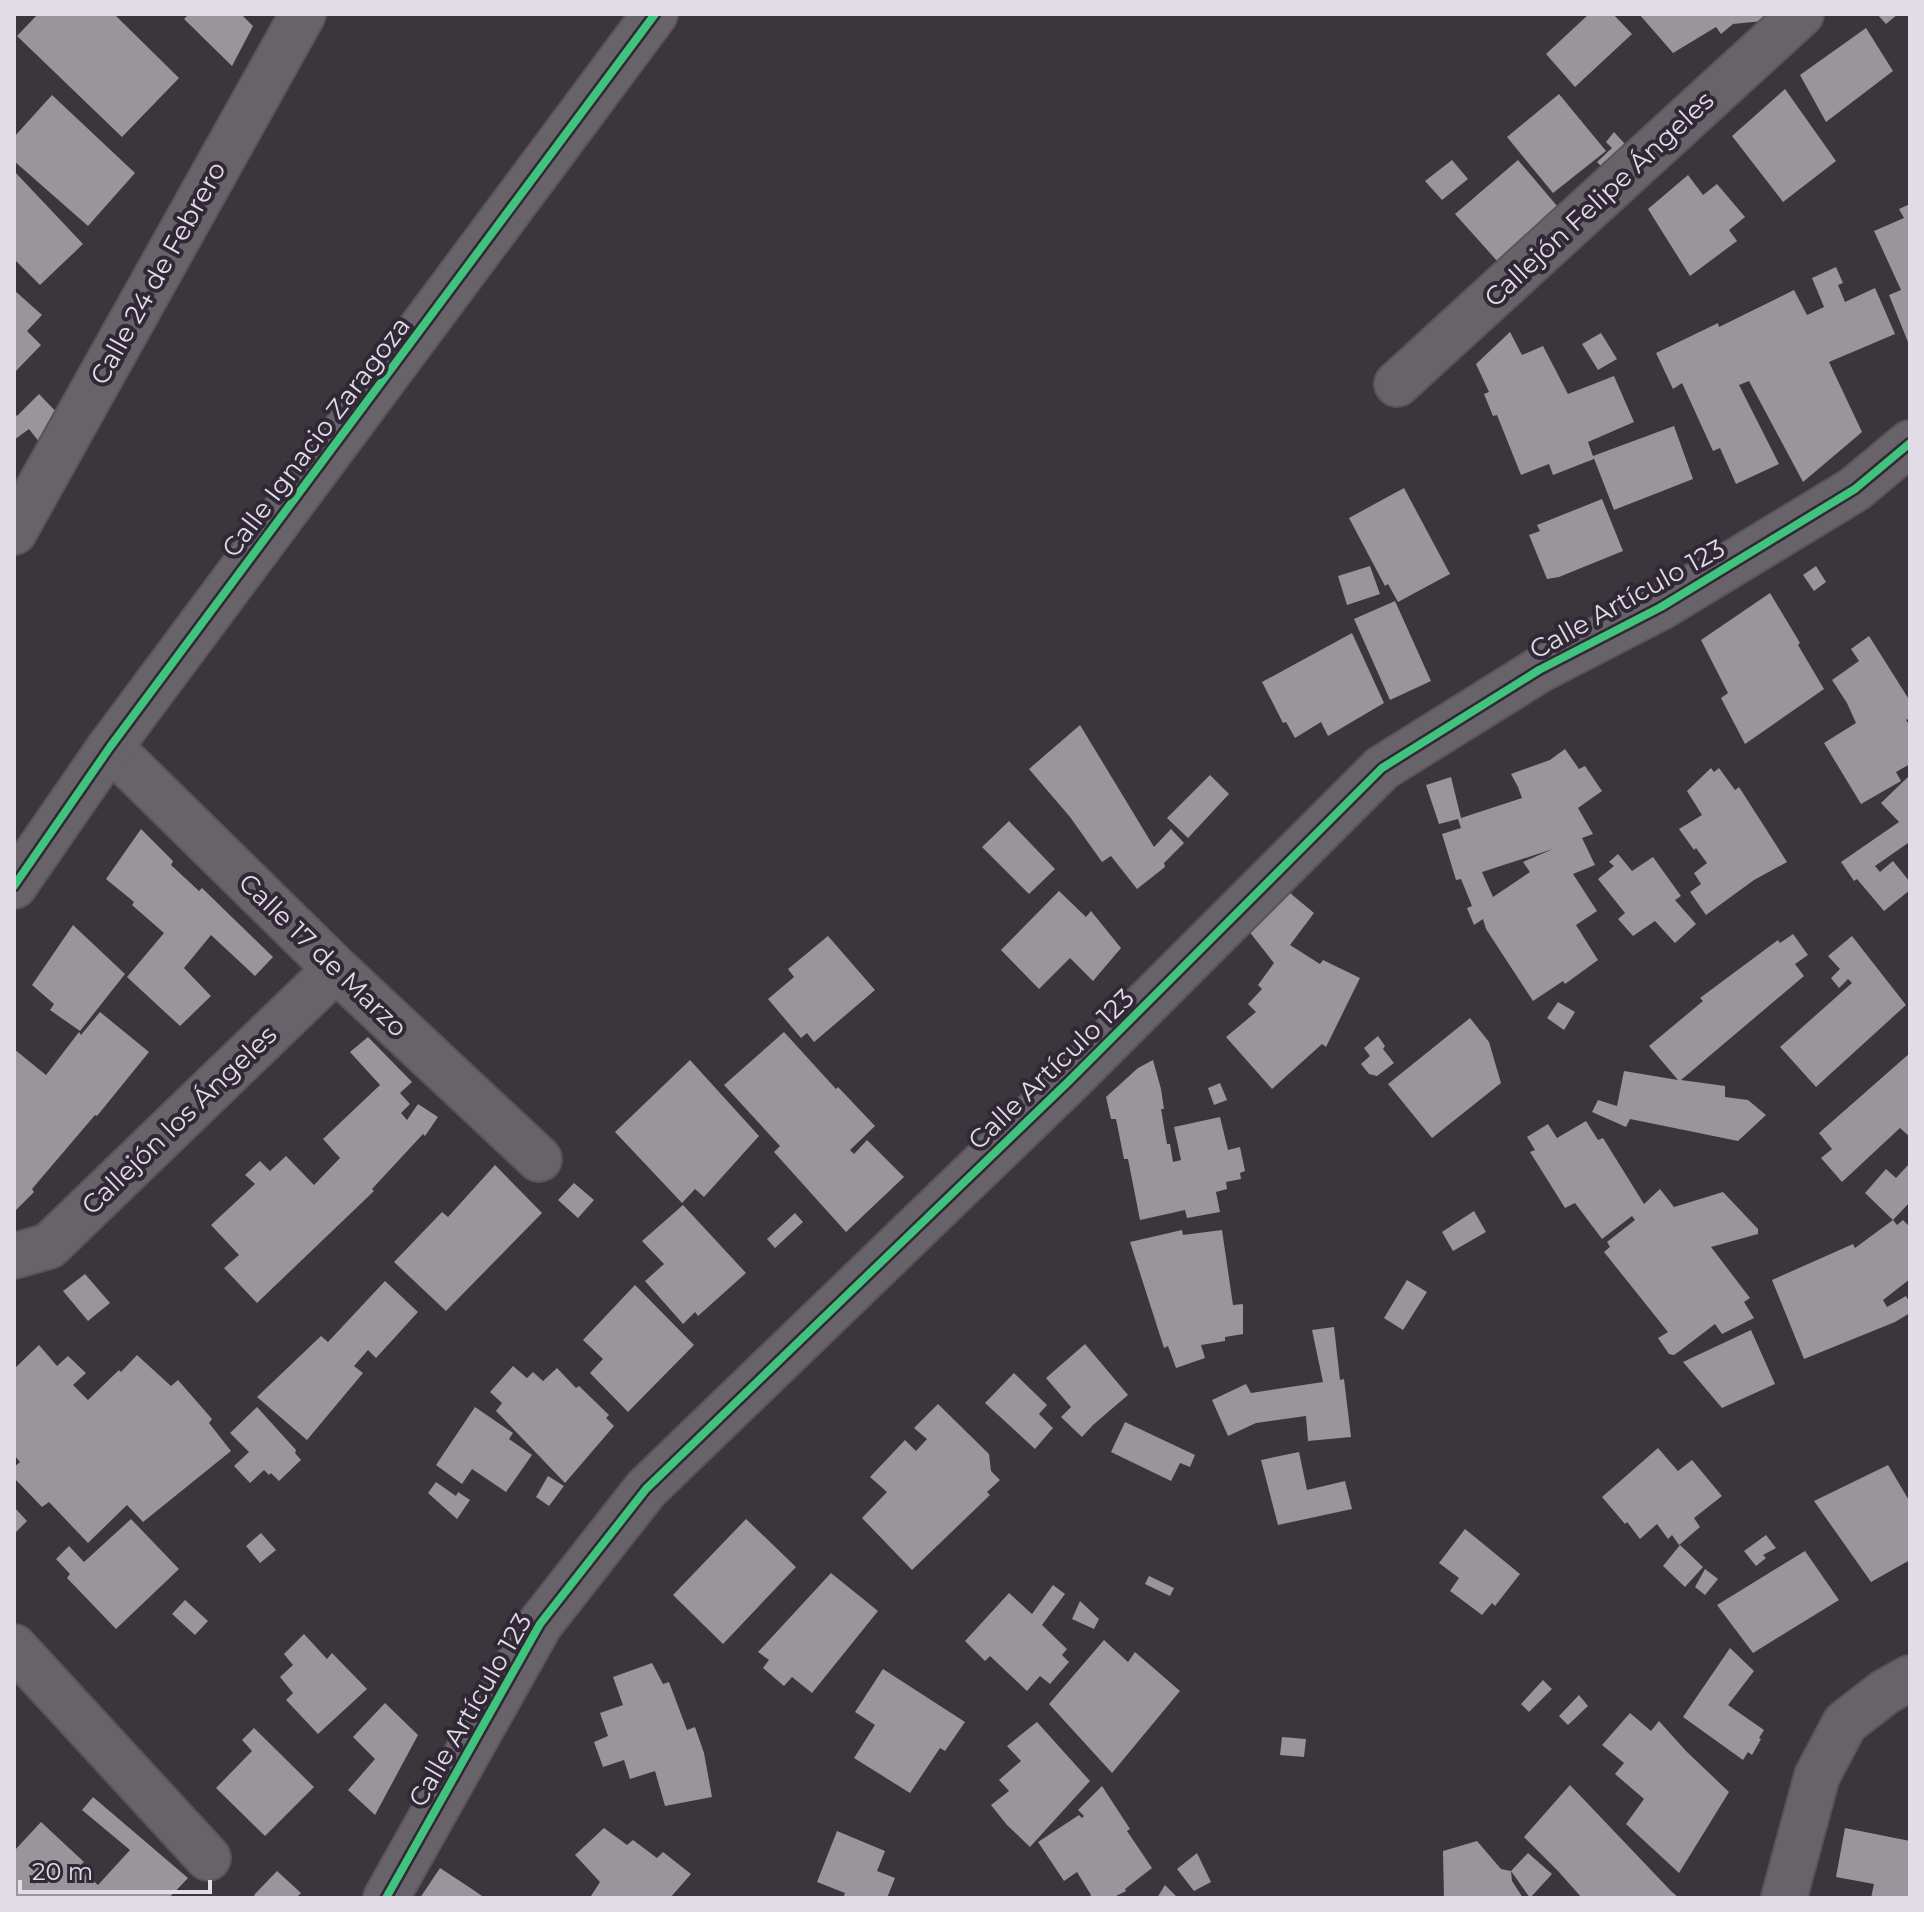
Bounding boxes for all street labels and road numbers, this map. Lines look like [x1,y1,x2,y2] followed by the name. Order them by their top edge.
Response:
[1478,84,1720,314] street label: Callejón Felipe Ángeles
[83,156,233,390] street label: Calle 24 de Febrero
[215,310,417,564] street label: Calle Ignacio Zaragoza
[1524,532,1730,666] street label: Calle Artículo 123
[232,866,414,1044] street label: Calle 17 de Marzo
[961,982,1141,1156] street label: Calle Artículo 123
[75,1019,283,1221] street label: Callejón los Ángeles
[402,1608,538,1812] street label: Calle Artículo 123

